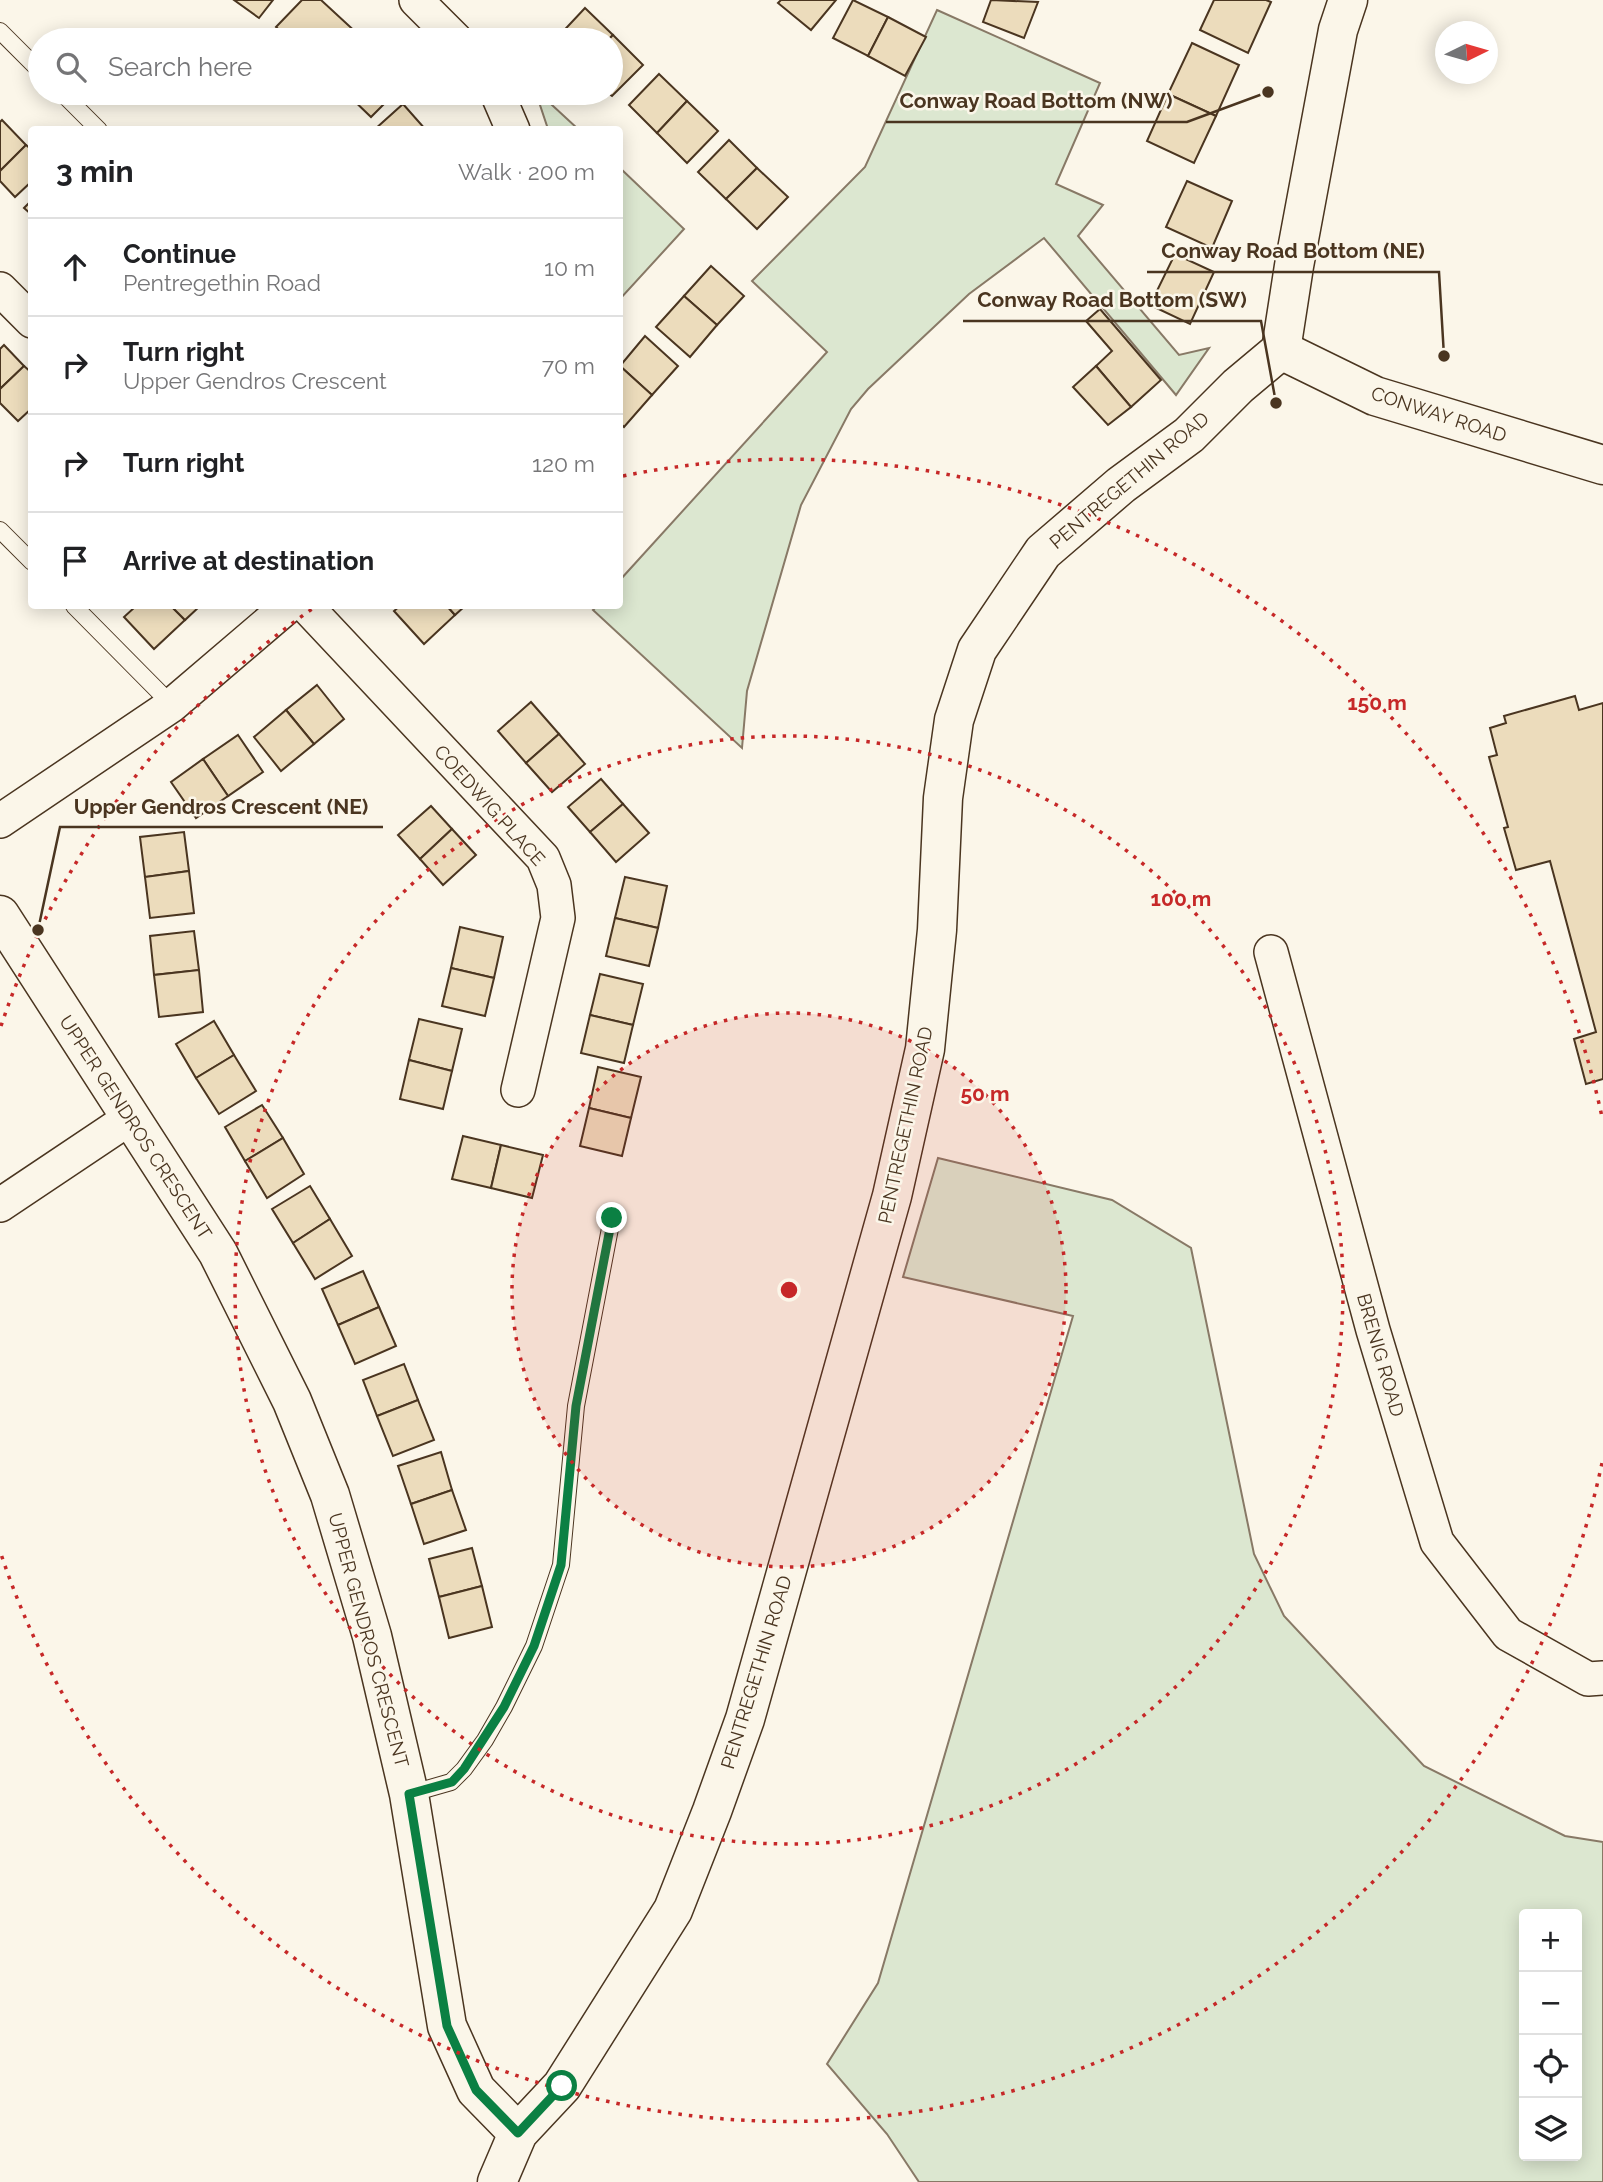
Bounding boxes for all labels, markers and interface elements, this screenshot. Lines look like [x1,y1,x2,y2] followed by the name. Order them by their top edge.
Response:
[1435,21,1498,84] north arrow
[28,28,623,105] search box
[52,48,90,86] icon: search
[108,52,252,82] text: Search here
[886,80,1187,122] callout: Conway Road Bottom (NW)
[899,88,1173,113] text: Conway Road Bottom (NW)
[56,154,134,189] text: 3 min
[458,158,595,185] text: Walk · 200 m
[1147,230,1439,272] callout: Conway Road Bottom (NE)
[1161,238,1425,263] text: Conway Road Bottom (NE)
[123,239,236,269] text: Continue
[56,248,94,286] icon: ahead
[544,254,595,281] text: 10 m
[123,269,321,296] text: Pentregethin Road
[963,279,1261,321] callout: Conway Road Bottom (SW)
[977,287,1247,312] text: Conway Road Bottom (SW)
[123,337,244,367] text: Turn right
[56,346,94,384] icon: right
[542,352,595,379] text: 70 m
[123,367,387,394] text: Upper Gendros Crescent
[1369,382,1509,446] street label: CONWAY ROAD
[1045,407,1213,553] street label: PENTREGETHIN ROAD
[56,444,94,482] icon: right
[123,448,244,478] text: Turn right
[532,450,595,477] text: 120 m
[56,542,94,580] icon: arrive
[123,546,374,576] text: Arrive at destination
[1347,690,1407,715] text: 150 m
[430,740,550,870] street label: COEDWIG PLACE
[60,785,383,827] callout: Upper Gendros Crescent (NE)
[74,794,368,819] text: Upper Gendros Crescent (NE)
[1151,886,1211,911] text: 100 m
[55,1011,217,1243] street label: UPPER GENDROS CRESCENT
[873,1024,937,1226] street label: PENTREGETHIN ROAD
[960,1081,1010,1106] text: 50 m
[596,1202,627,1233] route end
[777,1278,801,1302] centre of rings
[1353,1291,1409,1419] street label: BRENIG ROAD
[324,1510,414,1770] street label: UPPER GENDROS CRESCENT
[716,1573,796,1771] street label: PENTREGETHIN ROAD
[1519,1909,1582,2161] map controls
[1519,1909,1582,1972] button: +
[1519,1972,1582,2035] button: −
[1519,2035,1582,2098] button: locate
[546,2070,577,2101] route start
[1519,2098,1582,2161] button: layers

